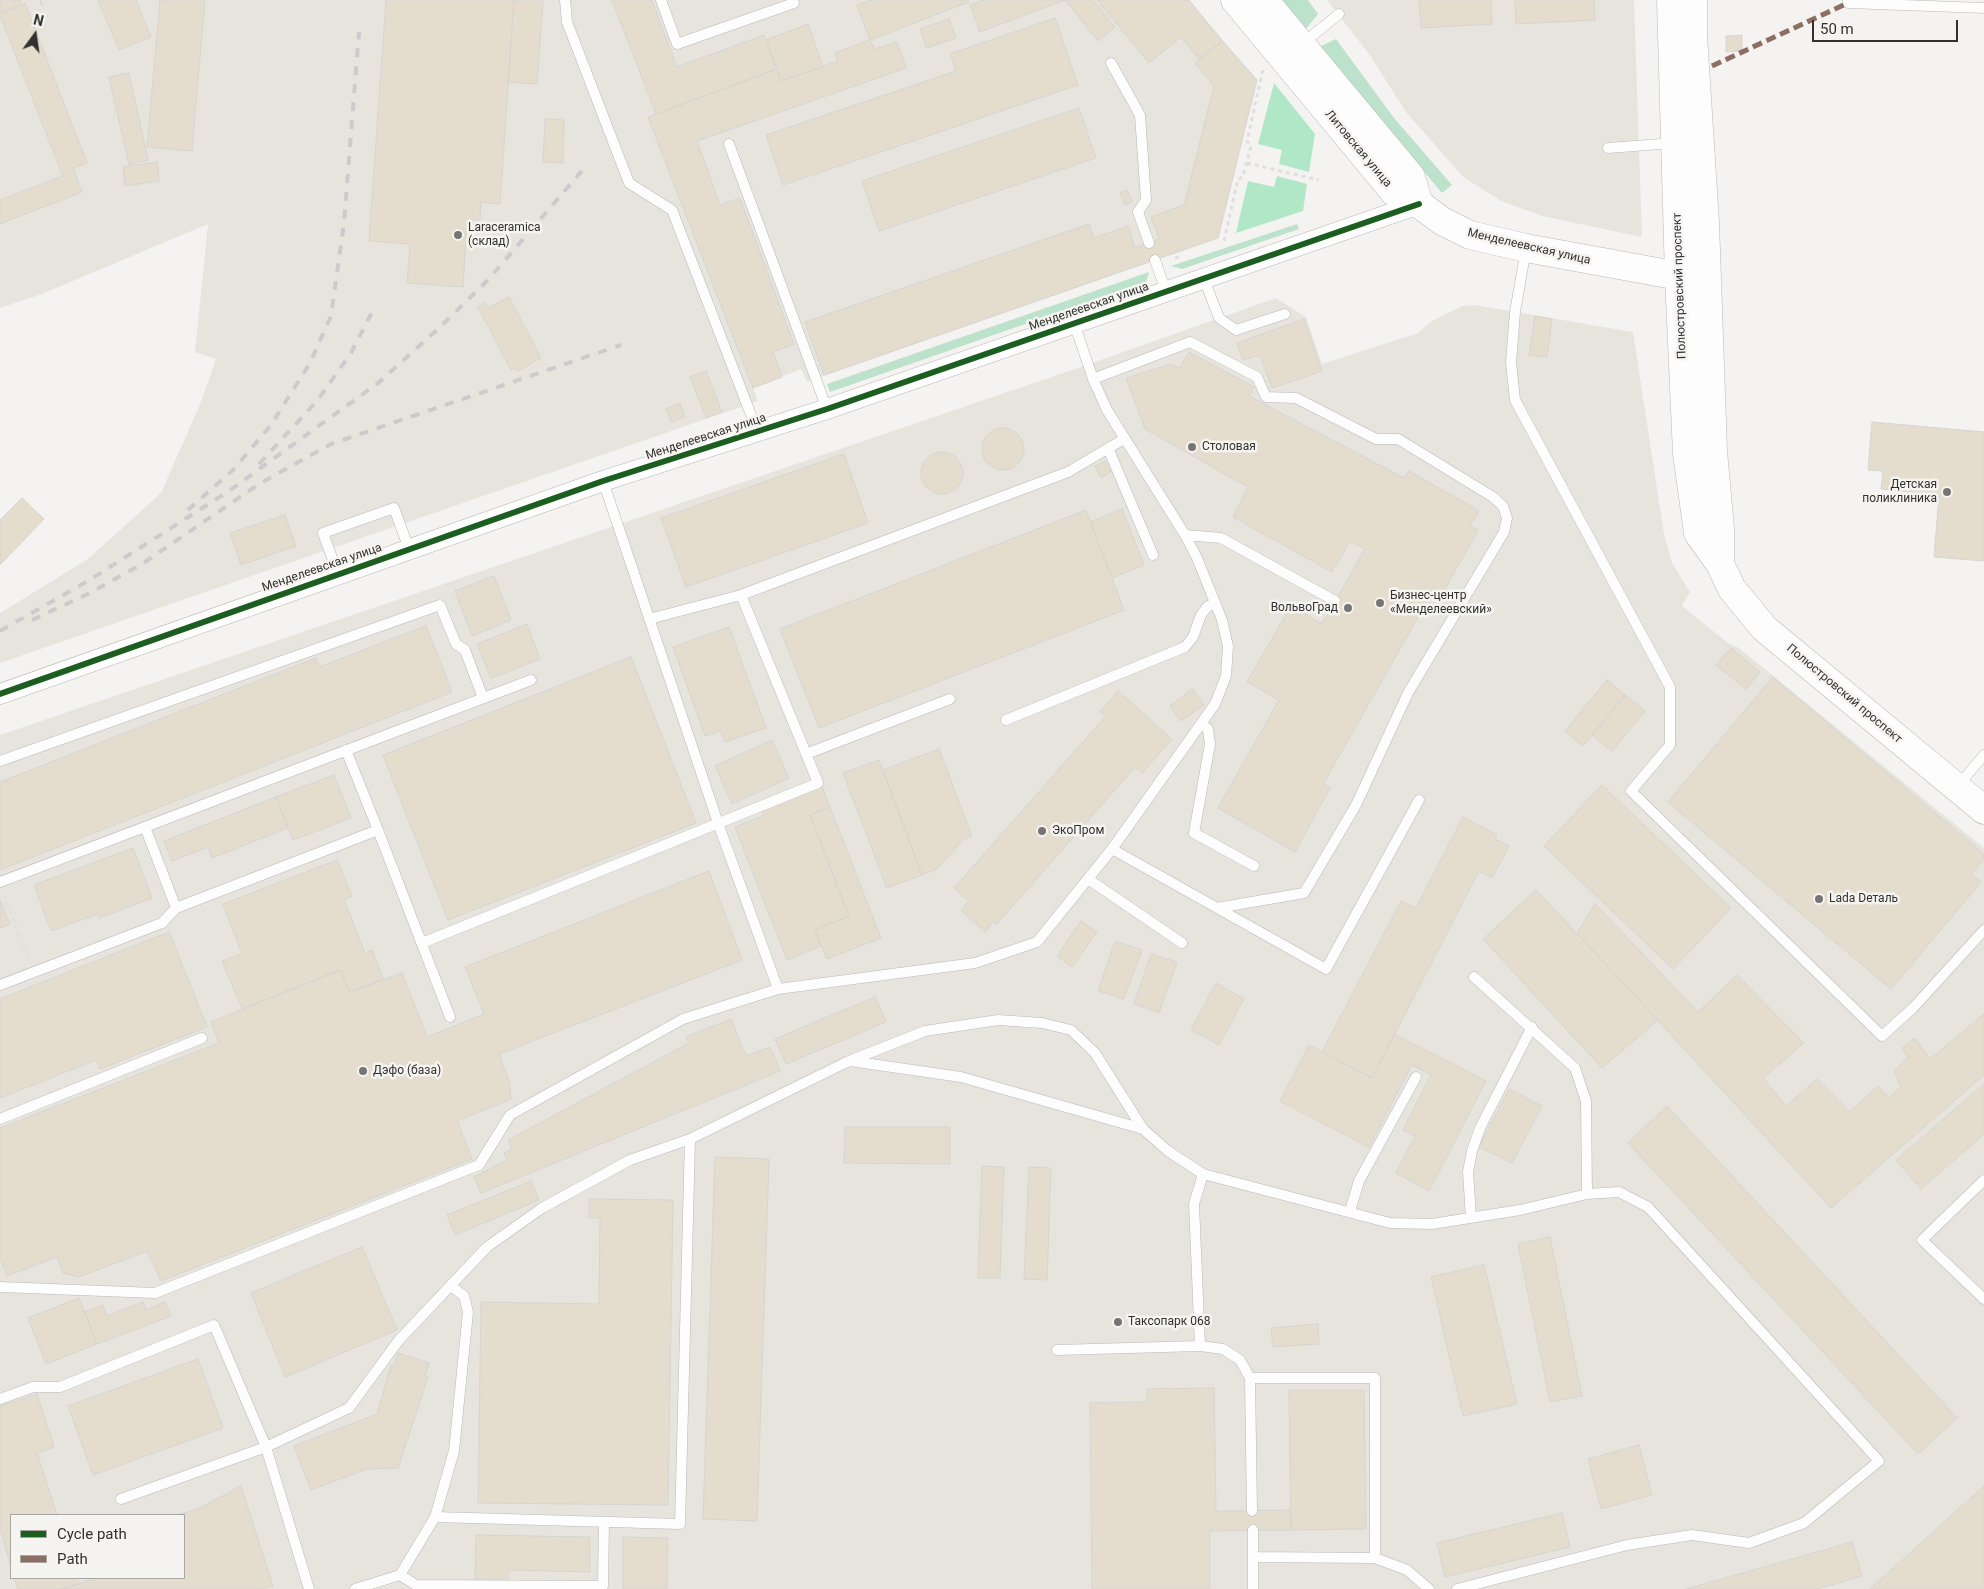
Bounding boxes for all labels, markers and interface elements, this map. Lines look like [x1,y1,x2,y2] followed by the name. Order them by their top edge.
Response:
[10,10,60,60] north arrow
[1814,10,1960,42] scale bar
[32,11,45,29] text: N
[1820,20,1854,38] text: 50 m
[1321,107,1395,191] street label: Литовская улица
[1670,213,1690,359] street label: Полюстровский проспект
[468,221,541,249] place label: Laraceramica (склад)
[1466,226,1592,268] street label: Менделеевская улица
[452,229,464,241] marker: Laraceramica (склад)
[1027,280,1151,334] street label: Менделеевская улица
[644,411,768,463] street label: Менделеевская улица
[1202,440,1256,454] place label: Столовая
[1186,441,1198,453] marker: Столовая
[1862,478,1937,506] place label: Детская поликлиника
[1941,486,1953,498] marker: Детская поликлиника
[260,541,384,595] street label: Менделеевская улица
[1390,589,1492,617] place label: Бизнес-центр «Менделеевский»
[1374,597,1386,609] marker: Бизнес-центр «Менделеевский»
[1271,601,1338,615] place label: ВольвоГрад
[1342,602,1354,614] marker: ВольвоГрад
[1783,641,1905,747] street label: Полюстровский проспект
[1052,824,1104,838] place label: ЭкоПром
[1036,825,1048,837] marker: ЭкоПром
[1829,892,1898,906] place label: Lada Dеталь
[1813,893,1825,905] marker: Lada Dеталь
[373,1064,441,1078] place label: Дэфо (база)
[357,1065,369,1077] marker: Дэфо (база)
[1128,1315,1210,1329] place label: Таксопарк 068
[1112,1316,1124,1328] marker: Таксопарк 068
[10,1514,185,1579] legend
[57,1525,127,1543] text: Cycle path
[57,1550,88,1568] text: Path

